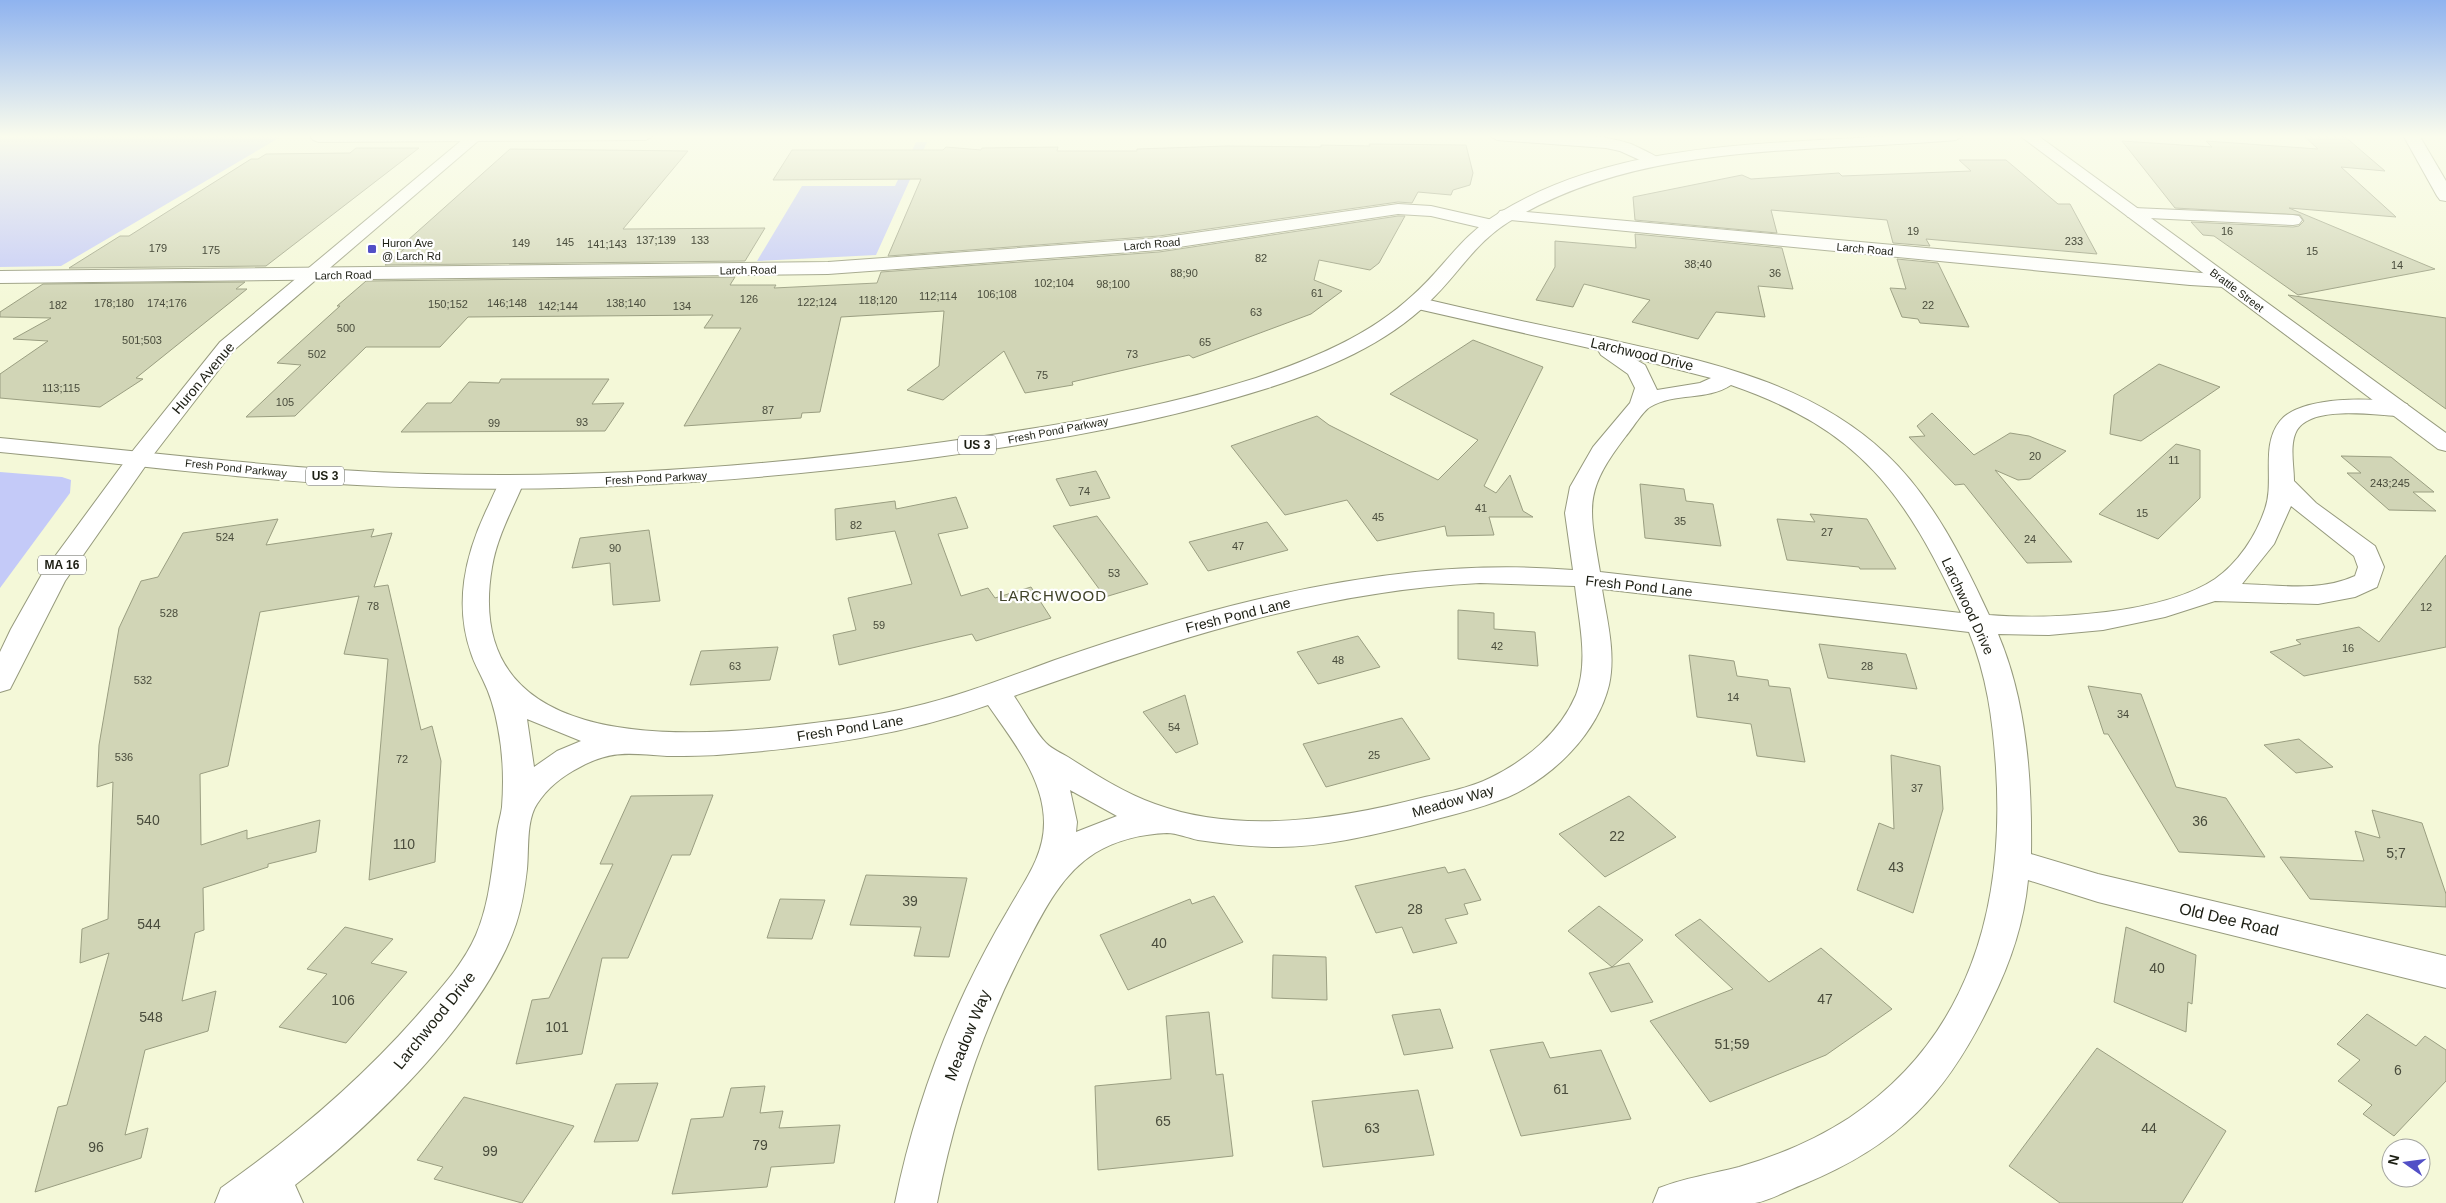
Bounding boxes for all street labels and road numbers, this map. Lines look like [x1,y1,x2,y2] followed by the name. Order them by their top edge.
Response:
[1123,236,1181,252] street label: Larch Road
[1836,241,1894,257] street label: Larch Road
[719,264,777,276] street label: Larch Road
[2208,266,2266,314] street label: Brattle Street
[314,269,372,281] street label: Larch Road
[1589,334,1695,374] street label: Larchwood Drive
[168,339,238,417] street label: Huron Avenue
[1007,414,1110,446] street label: Fresh Pond Parkway
[958,436,996,454] road number: US 3
[185,457,288,479] street label: Fresh Pond Parkway
[306,466,344,486] road number: US 3
[605,469,708,487] street label: Fresh Pond Parkway
[1939,555,1998,657] street label: Larchwood Drive
[38,556,86,574] road number: MA 16
[1585,572,1693,600] street label: Fresh Pond Lane
[1184,594,1292,636] street label: Fresh Pond Lane
[796,712,905,744] street label: Fresh Pond Lane
[1410,782,1496,820] street label: Meadow Way
[2178,900,2280,939] street label: Old Dee Road
[390,968,479,1072] street label: Larchwood Drive
[942,987,993,1083] street label: Meadow Way

